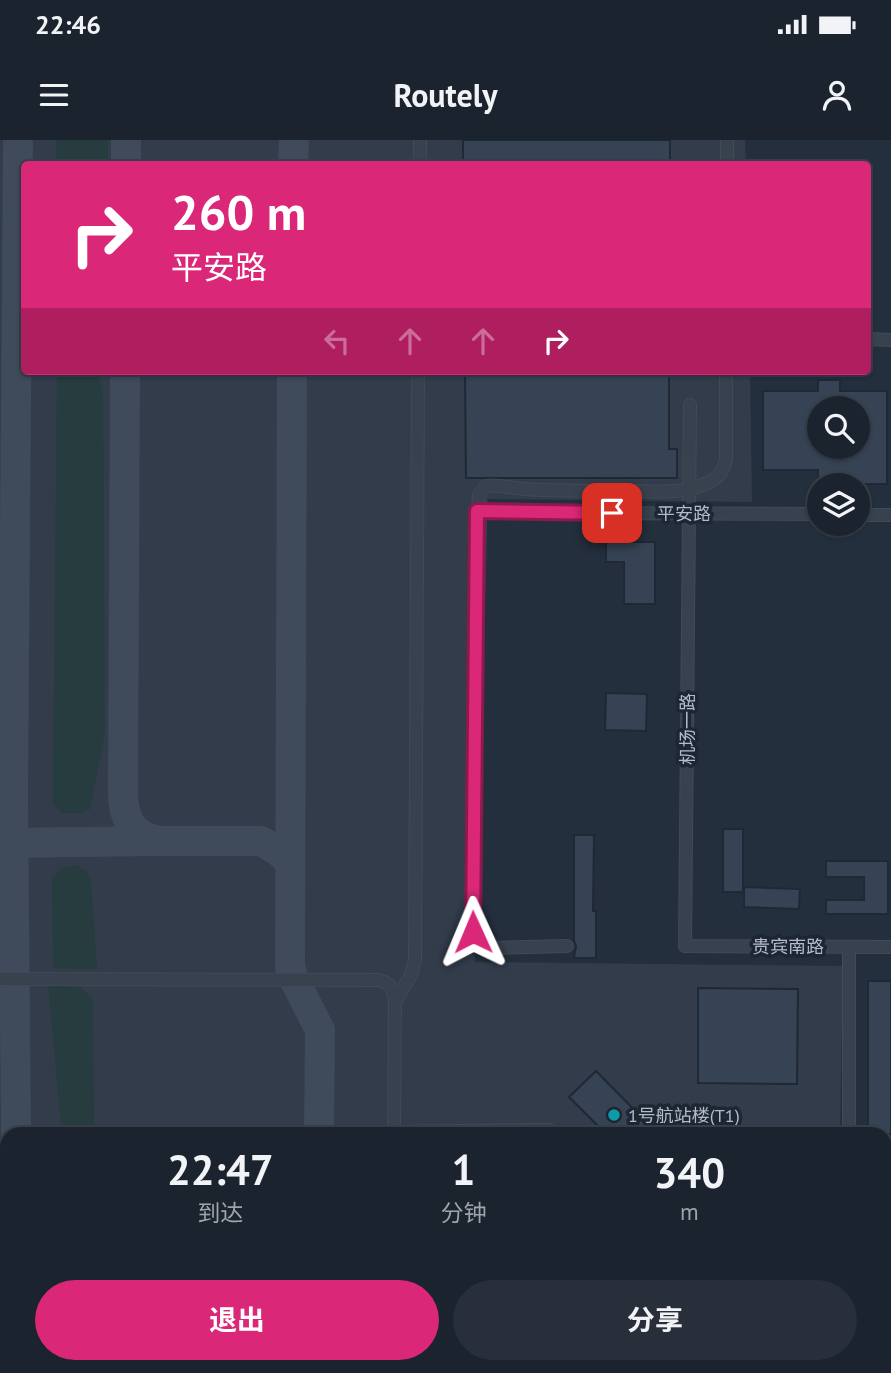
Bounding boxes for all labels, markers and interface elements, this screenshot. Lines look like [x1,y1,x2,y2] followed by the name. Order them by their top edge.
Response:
[35,8,101,41] text: 22:46
[393,74,498,116] text: Routely
[35,76,73,114] icon: menu
[818,76,856,114] icon: person
[171,180,306,244] text: 260 m
[56,189,147,280] icon: right
[171,246,267,288] text: 平安路
[318,322,356,360] icon: left
[391,322,429,360] icon: ahead
[464,322,502,360] icon: ahead
[537,322,575,360] icon: right
[807,396,870,536] map controls
[807,396,870,459] button: search
[807,473,870,536] button: layers
[582,483,642,543] pin
[593,494,631,532] icon: arrive
[657,502,711,525] street label: 平安路
[676,693,699,765] street label: 机场一路
[436,895,510,969] position arrow
[752,935,824,958] street label: 贵宾南路
[628,1104,740,1127] place label: 1号航站楼(T1)
[606,1107,622,1123] marker: 1号航站楼(T1)
[167,1142,274,1197] text: 22:47
[452,1142,475,1197] text: 1
[654,1145,725,1200] text: 340
[680,1197,699,1226] text: m
[197,1198,243,1227] text: 到达
[441,1198,487,1227] text: 分钟
[35,1280,439,1360] button: 退出
[453,1280,857,1360] button: 分享

